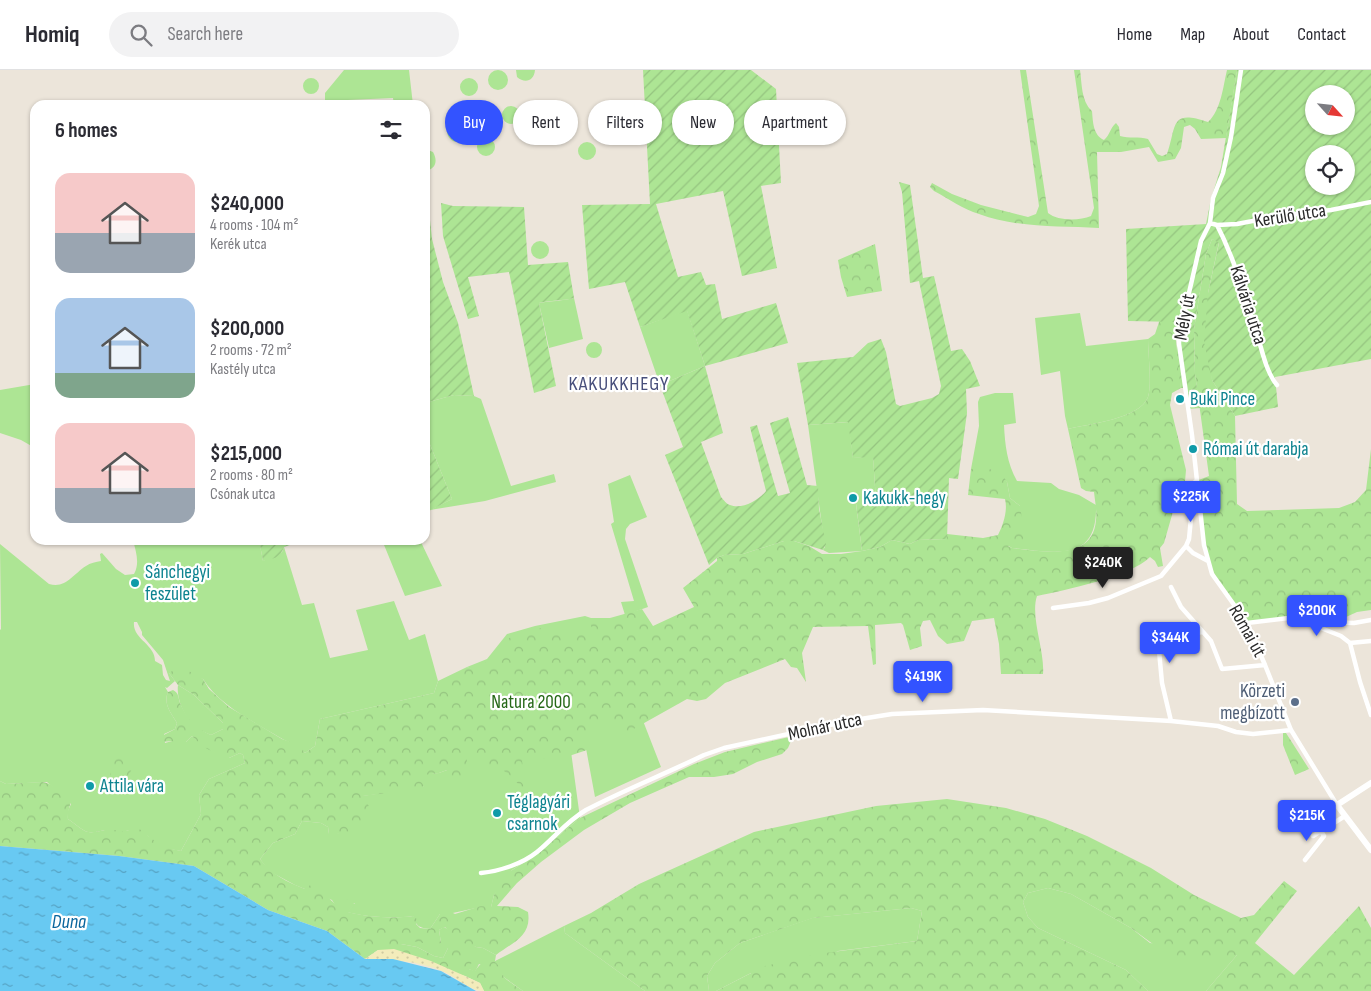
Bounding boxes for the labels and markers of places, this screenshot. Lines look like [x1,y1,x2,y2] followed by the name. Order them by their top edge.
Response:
[1190,388,1255,411] place label: Buki Pince
[1174,393,1186,405] marker: Buki Pince
[1203,438,1309,461] place label: Római út darabja
[1187,443,1199,455] marker: Római út darabja
[1156,480,1226,523] pin: $225K
[863,487,947,510] place label: Kakukk-hegy
[847,492,859,504] marker: Kakukk-hegy
[1068,546,1138,589] pin: $240K
[145,561,210,606] place label: Sánchegyi feszület
[129,577,141,589] marker: Sánchegyi feszület
[1282,594,1352,637] pin: $200K
[1135,622,1205,664] pin: $344K
[888,660,958,703] pin: $419K
[1220,680,1285,725] place label: Körzeti megbízott
[1289,696,1301,708] marker: Körzeti megbízott
[99,775,164,798] place label: Attila vára
[84,780,96,792] marker: Attila vára
[507,791,570,836] place label: Téglagyári csarnok
[1272,800,1342,842] pin: $215K
[491,807,503,819] marker: Téglagyári csarnok

